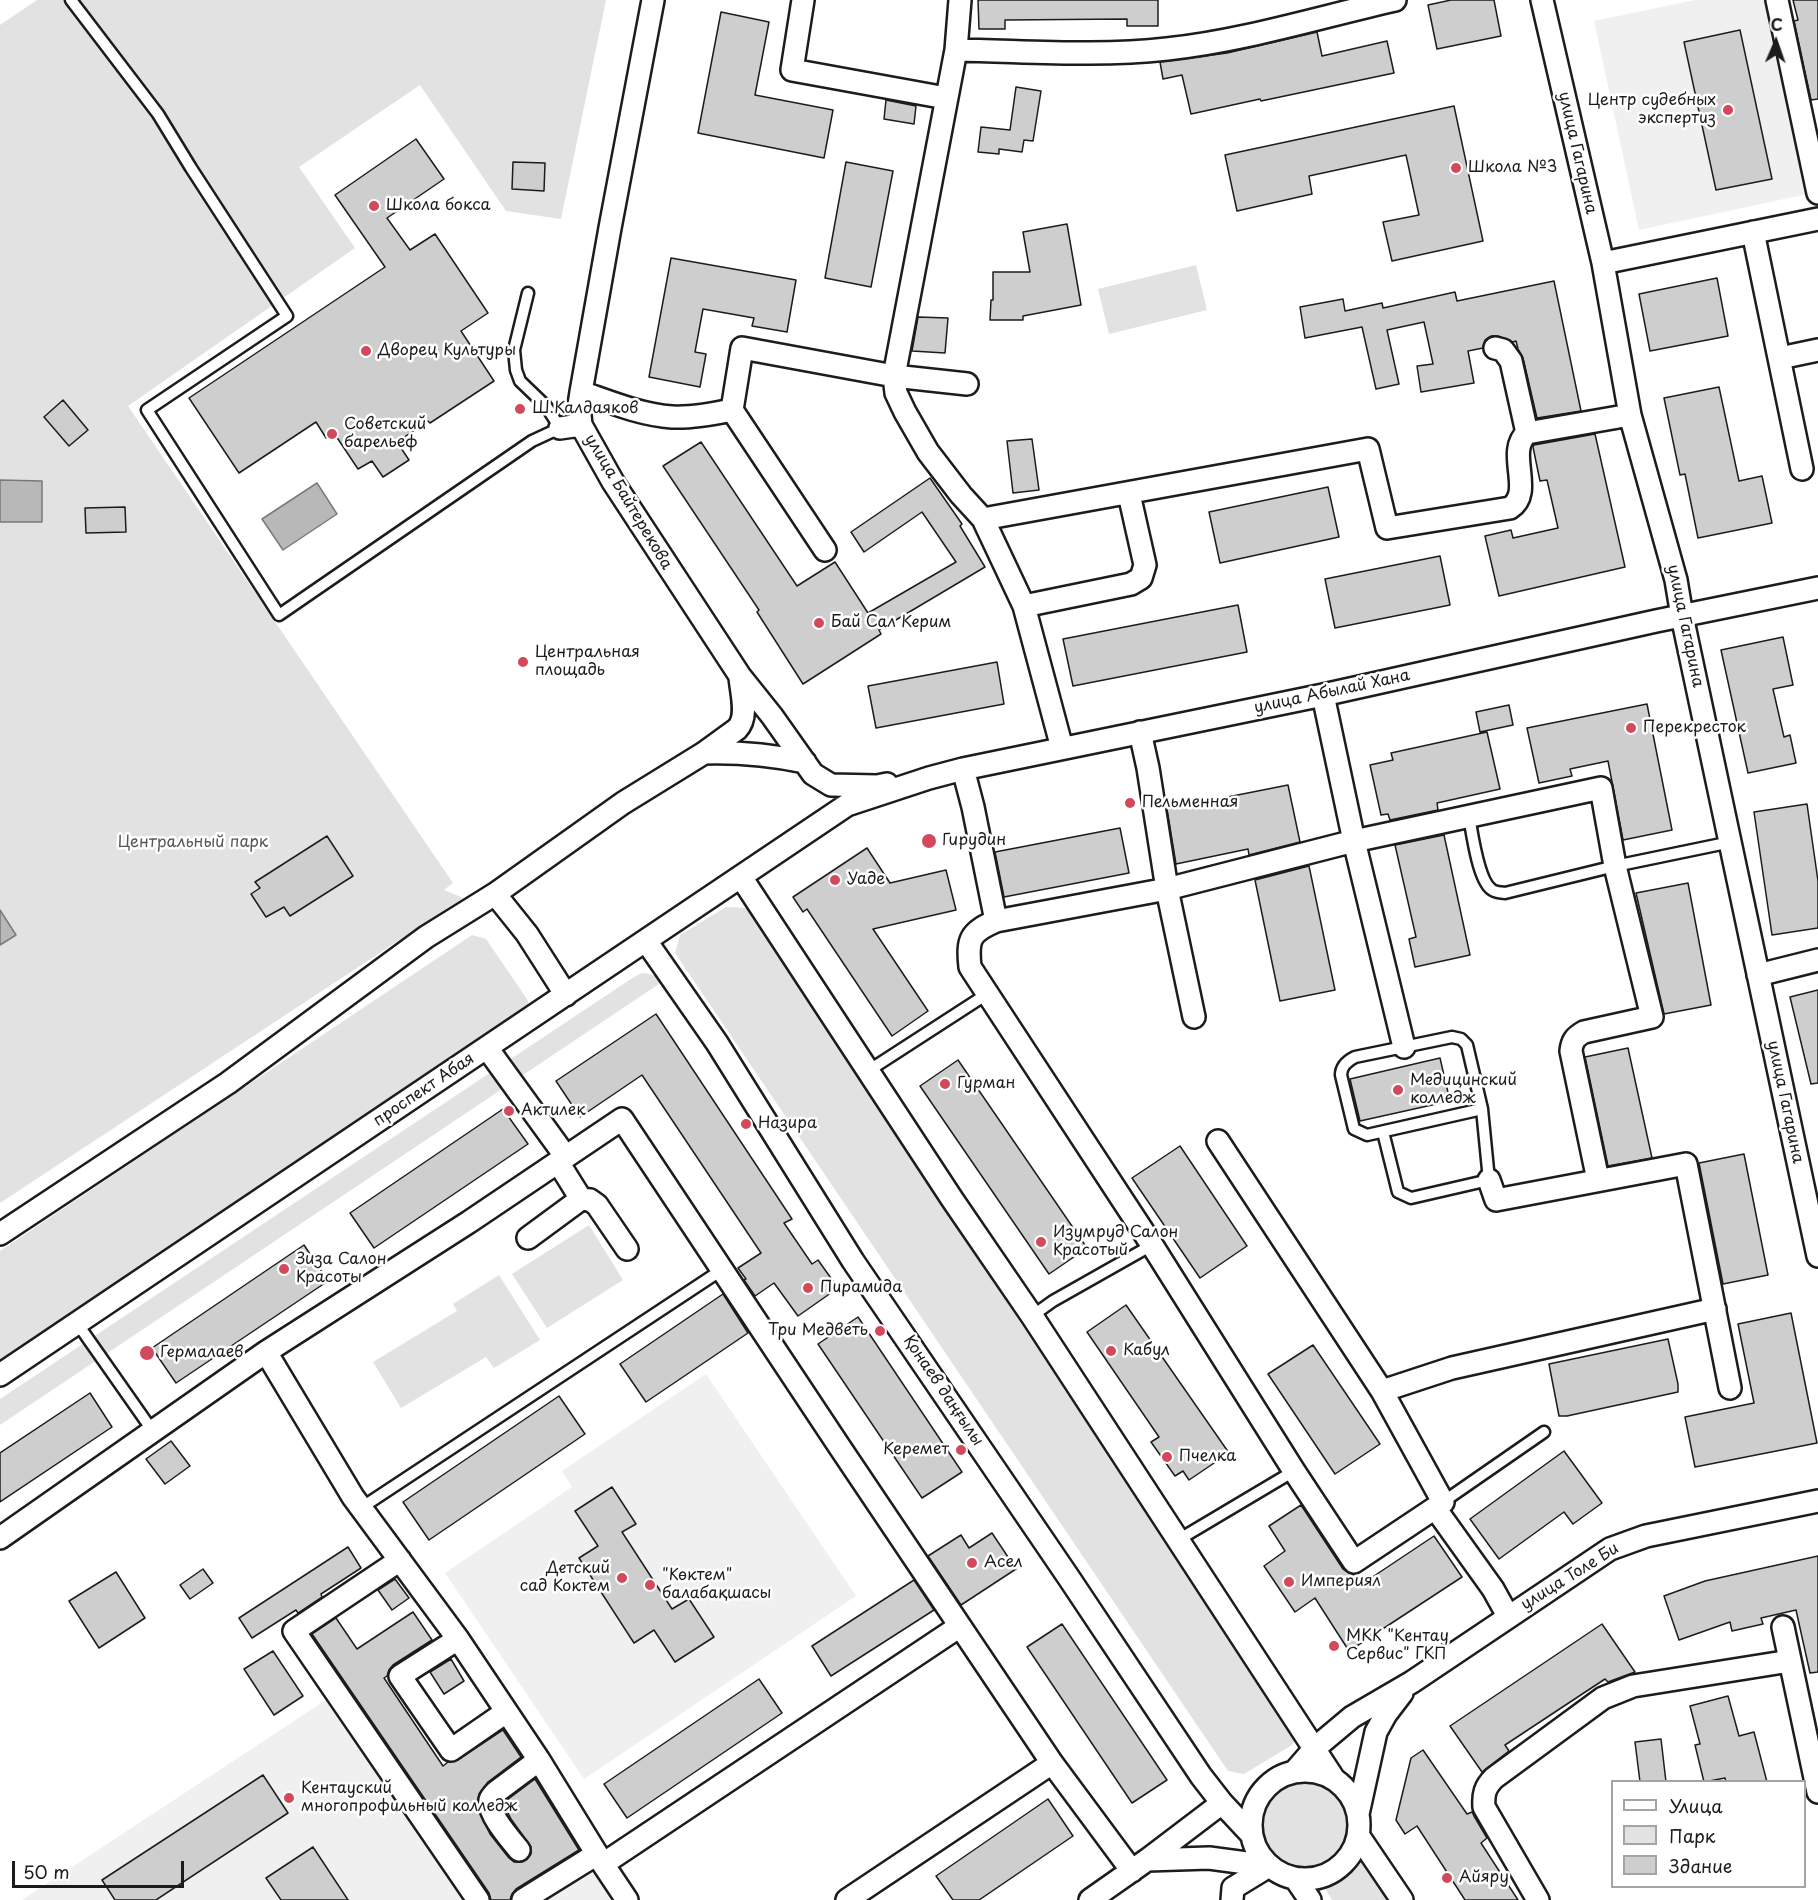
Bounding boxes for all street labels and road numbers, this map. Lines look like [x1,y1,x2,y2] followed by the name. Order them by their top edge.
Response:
[1554,90,1600,216] street label: улица Гагарина
[580,431,676,573] street label: улица Байтерекова
[1663,563,1707,689] street label: улица Гагарина
[1252,666,1412,718] street label: улица Абылай Хана
[1763,1039,1807,1165] street label: улица Гагарина
[370,1049,478,1131] street label: проспект Абая
[899,1332,987,1450] street label: Қонаев даңғылы
[1517,1539,1623,1615] street label: улица Толе Би

